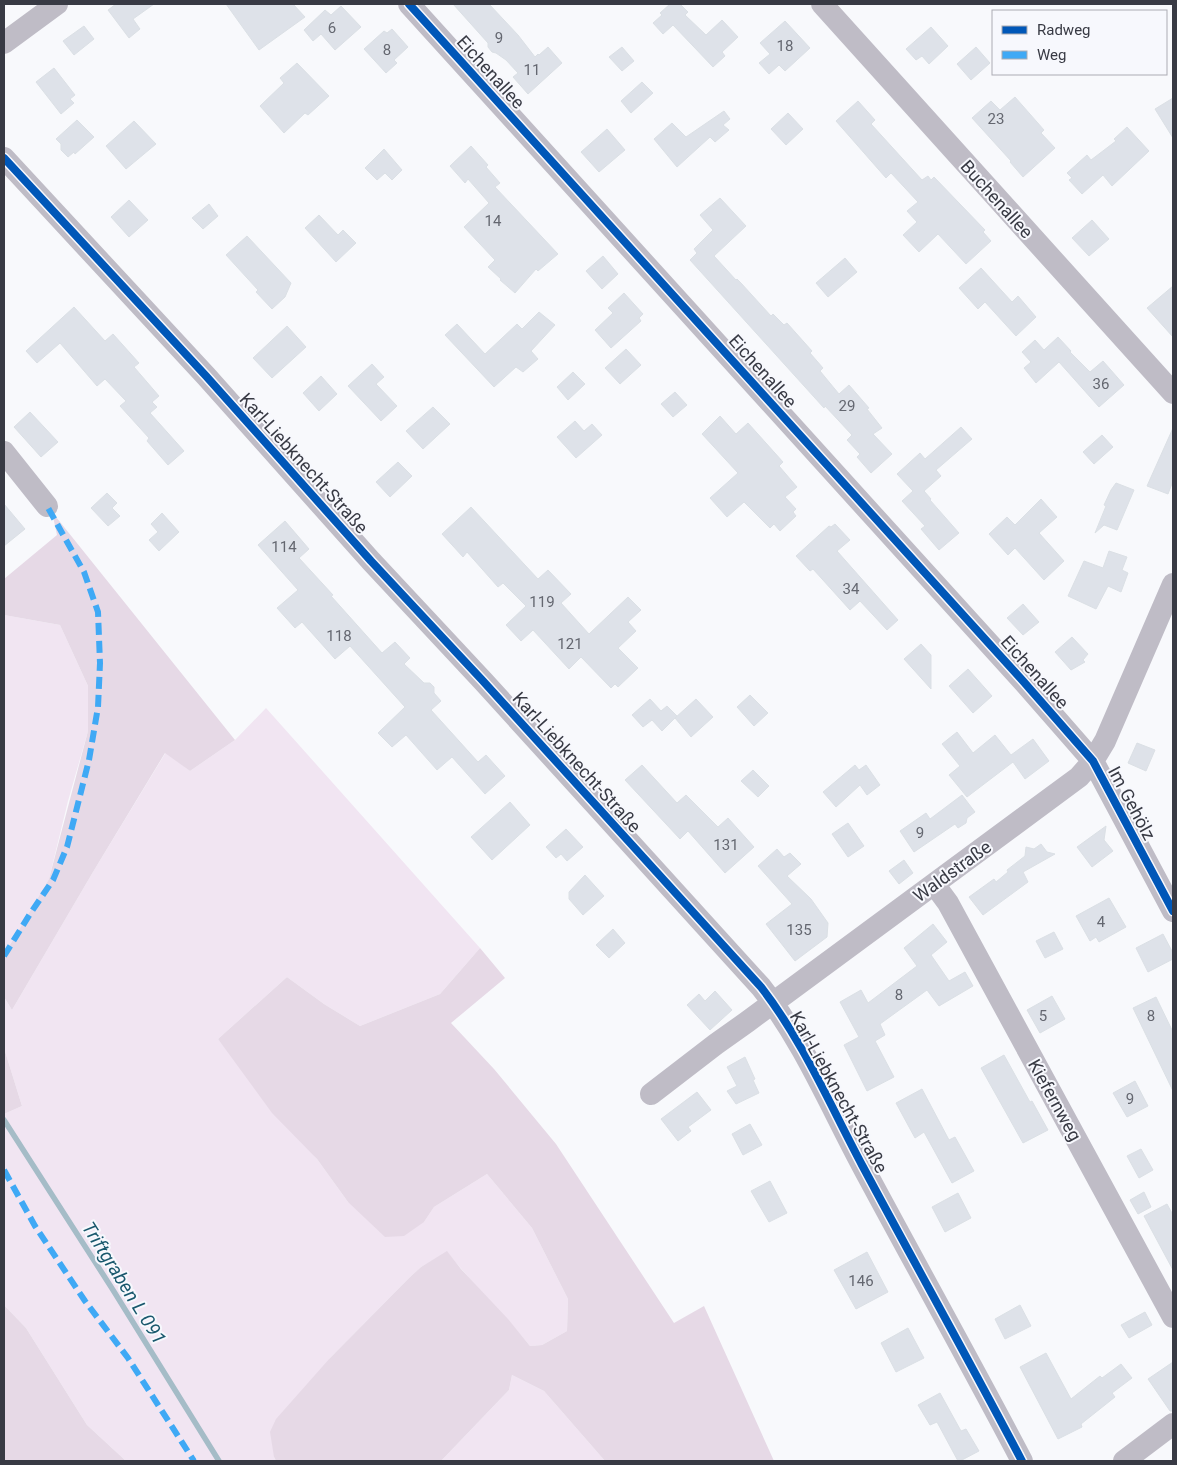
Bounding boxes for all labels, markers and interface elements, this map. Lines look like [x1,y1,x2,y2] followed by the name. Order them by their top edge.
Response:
[992,10,1167,75] legend
[328,19,336,37] house number: 6
[1037,21,1091,39] text: Radweg
[495,29,503,47] house number: 9
[453,31,529,113] street label: Eichenallee
[777,37,793,55] house number: 18
[383,41,391,59] house number: 8
[1037,46,1066,64] text: Weg
[524,61,540,79] house number: 11
[988,110,1004,128] house number: 23
[957,156,1037,242] street label: Buchenallee
[485,212,502,230] house number: 14
[725,330,801,412] street label: Eichenallee
[1093,375,1109,393] house number: 36
[235,389,373,537] street label: Karl-Liebknecht-Straße
[839,397,855,415] house number: 29
[271,538,297,556] house number: 114
[843,580,860,598] house number: 34
[529,593,555,611] house number: 119
[326,627,352,645] house number: 118
[997,631,1073,713] street label: Eichenallee
[557,635,583,653] house number: 121
[508,688,646,836] street label: Karl-Liebknecht-Straße
[1104,763,1160,844] street label: Im Gehölz
[916,824,924,842] house number: 9
[713,836,739,854] house number: 131
[909,836,995,906] street label: Waldstraße
[1097,913,1106,931] house number: 4
[786,921,812,939] house number: 135
[895,986,903,1004] house number: 8
[1039,1007,1047,1025] house number: 5
[1147,1007,1155,1025] house number: 8
[786,1008,892,1176] street label: Karl-Liebknecht-Straße
[1024,1056,1086,1144] street label: Kiefernweg
[1126,1090,1134,1108] house number: 9
[77,1217,171,1349] water label: Triftgraben L 091
[848,1272,874,1290] house number: 146

